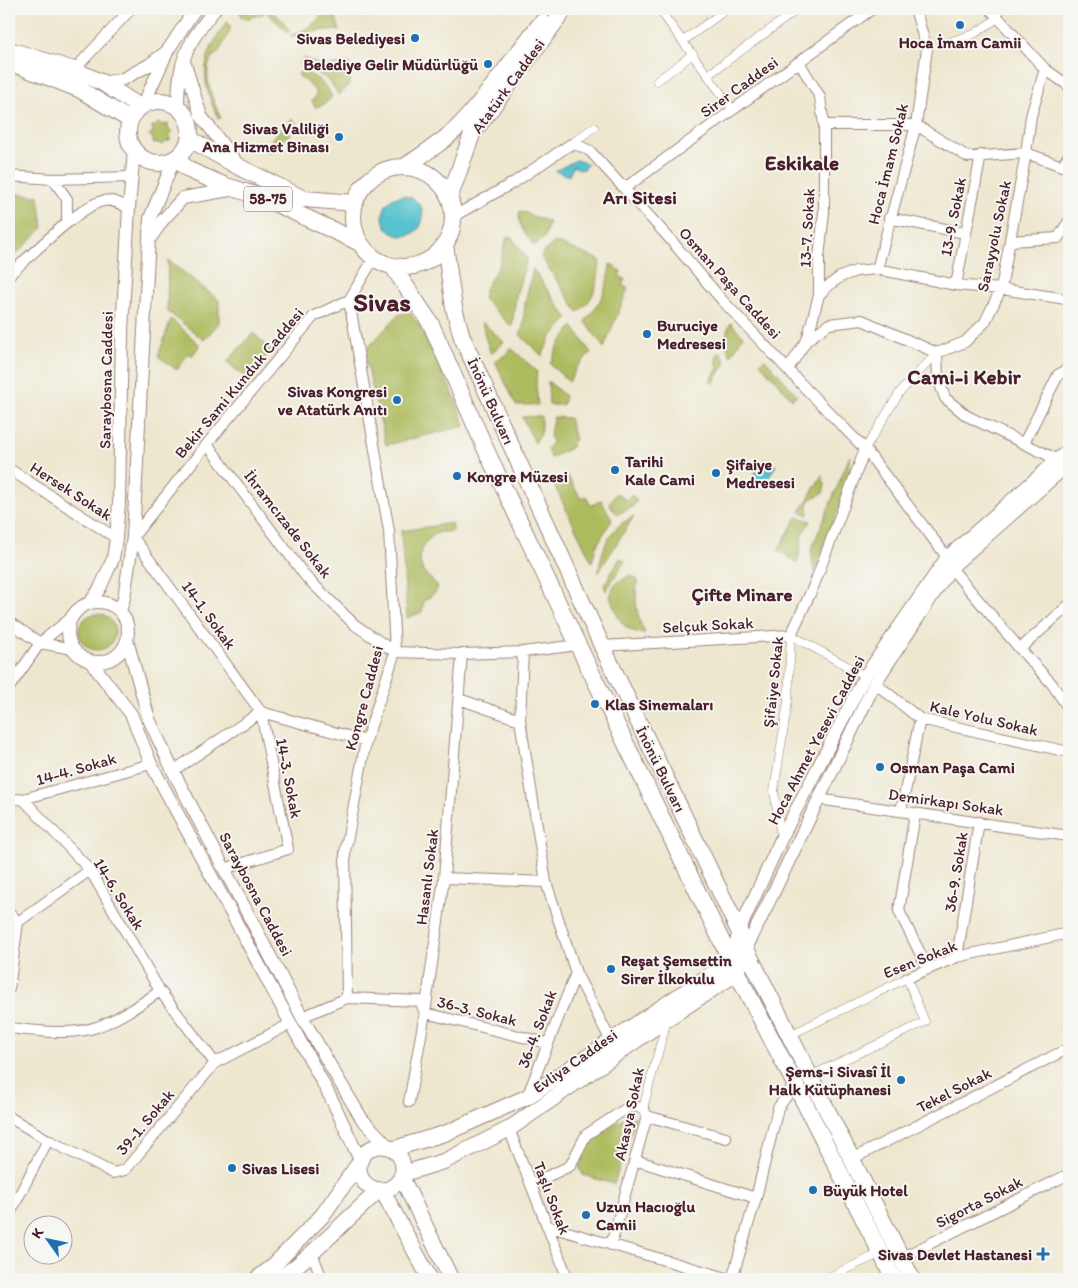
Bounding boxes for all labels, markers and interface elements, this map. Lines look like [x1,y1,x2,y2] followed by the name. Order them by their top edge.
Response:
[954,19,966,31] marker: Hoca İmam Camii
[296,29,405,49] place label: Sivas Belediyesi
[409,32,421,44] marker: Sivas Belediyesi
[899,33,1021,52] place label: Hoca İmam Camii
[467,35,549,137] street label: Atatürk Caddesi
[696,52,782,122] street label: Sirer Caddesi
[304,55,478,75] place label: Belediye Gelir Müdürlüğü
[482,58,494,70] marker: Belediye Gelir Müdürlüğü
[864,102,912,226] street label: Hoca İmam Sokak
[201,119,329,156] place label: Sivas Valiliği Ana Hizmet Binası
[333,131,345,143] marker: Sivas Valiliği Ana Hizmet Binası
[765,150,839,175] district label: Eskikale
[936,176,970,258] street label: 13-9. Sokak
[973,178,1015,294] street label: Sarayyolu Sokak
[244,186,292,212] road number: 58-75
[602,186,677,209] district label: Arı Sitesi
[795,188,819,268] street label: 13-7. Sokak
[675,223,785,343] street label: Osman Paşa Caddesi
[353,286,411,318] district label: Sivas
[170,304,308,462] street label: Bekir Sami Kunduk Caddesi
[95,311,117,449] street label: Saraybosna Caddesi
[657,316,726,353] place label: Buruciye Medresesi
[641,328,653,340] marker: Buruciye Medresesi
[463,355,519,447] street label: İnönü Bulvarı
[907,364,1022,389] district label: Cami-i Kebir
[278,382,387,419] place label: Sivas Kongresi ve Atatürk Anıtı
[391,394,403,406] marker: Sivas Kongresi ve Atatürk Anıtı
[624,452,695,489] place label: Tarihi Kale Cami
[726,455,795,492] place label: Şifaiye Medresesi
[27,458,115,524] street label: Hersek Sokak
[609,464,621,476] marker: Tarihi Kale Cami
[240,466,336,582] street label: İhramcızade Sokak
[467,467,568,487] place label: Kongre Müzesi
[710,467,722,479] marker: Şifaiye Medresesi
[451,470,463,482] marker: Kongre Müzesi
[178,577,240,653] street label: 14-1. Sokak
[692,583,792,606] district label: Çifte Minare
[662,613,755,637] street label: Selçuk Sokak
[759,635,787,729] street label: Şifaiye Sokak
[341,643,387,753] street label: Kongre Caddesi
[763,652,869,828] street label: Hoca Ahmet Yesevi Caddesi
[605,695,713,714] place label: Klas Sinemaları
[928,696,1041,740] street label: Kale Yolu Sokak
[589,698,601,710] marker: Klas Sinemaları
[632,723,690,815] street label: İnönü Bulvarı
[272,736,306,820] street label: 14-3. Sokak
[34,749,118,789] street label: 14-4. Sokak
[890,758,1015,778] place label: Osman Paşa Cami
[874,761,886,773] marker: Osman Paşa Cami
[887,785,1005,819] street label: Demirkapı Sokak
[412,828,442,926] street label: Hasanlı Sokak
[215,829,297,959] street label: Saraybosna Caddesi
[940,831,972,913] street label: 36-9. Sokak
[89,855,149,933] street label: 14-6. Sokak
[880,935,960,982] street label: Esen Sokak
[621,951,733,988] place label: Reşat Şemsettin Sirer İlkokulu
[605,963,617,975] marker: Reşat Şemsettin Sirer İlkokulu
[513,987,561,1071] street label: 36-4. Sokak
[435,992,519,1030] street label: 36-3. Sokak
[529,1025,621,1097] street label: Evliya Caddesi
[769,1062,891,1100] place label: Şems-i Sivasî İl Halk Kütüphanesi
[914,1063,995,1117] street label: Tekel Sokak
[610,1066,648,1162] street label: Akasya Sokak
[895,1074,907,1086] marker: Şems-i Sivasî İl Halk Kütüphanesi
[112,1085,178,1159] street label: 39-1. Sokak
[242,1159,319,1178] place label: Sivas Lisesi
[529,1159,575,1237] street label: Taşlı Sokak
[226,1162,238,1174] marker: Sivas Lisesi
[932,1172,1026,1232] street label: Sigorta Sokak
[823,1181,908,1201] place label: Büyük Hotel
[807,1184,819,1196] marker: Büyük Hotel
[596,1197,695,1234] place label: Uzun Hacıoğlu Camii
[580,1209,592,1221] marker: Uzun Hacıoğlu Camii
[22,1216,72,1266] north arrow
[28,1224,48,1242] text: K
[878,1245,1032,1264] place label: Sivas Devlet Hastanesi
[1036,1247,1050,1261] marker: Sivas Devlet Hastanesi

